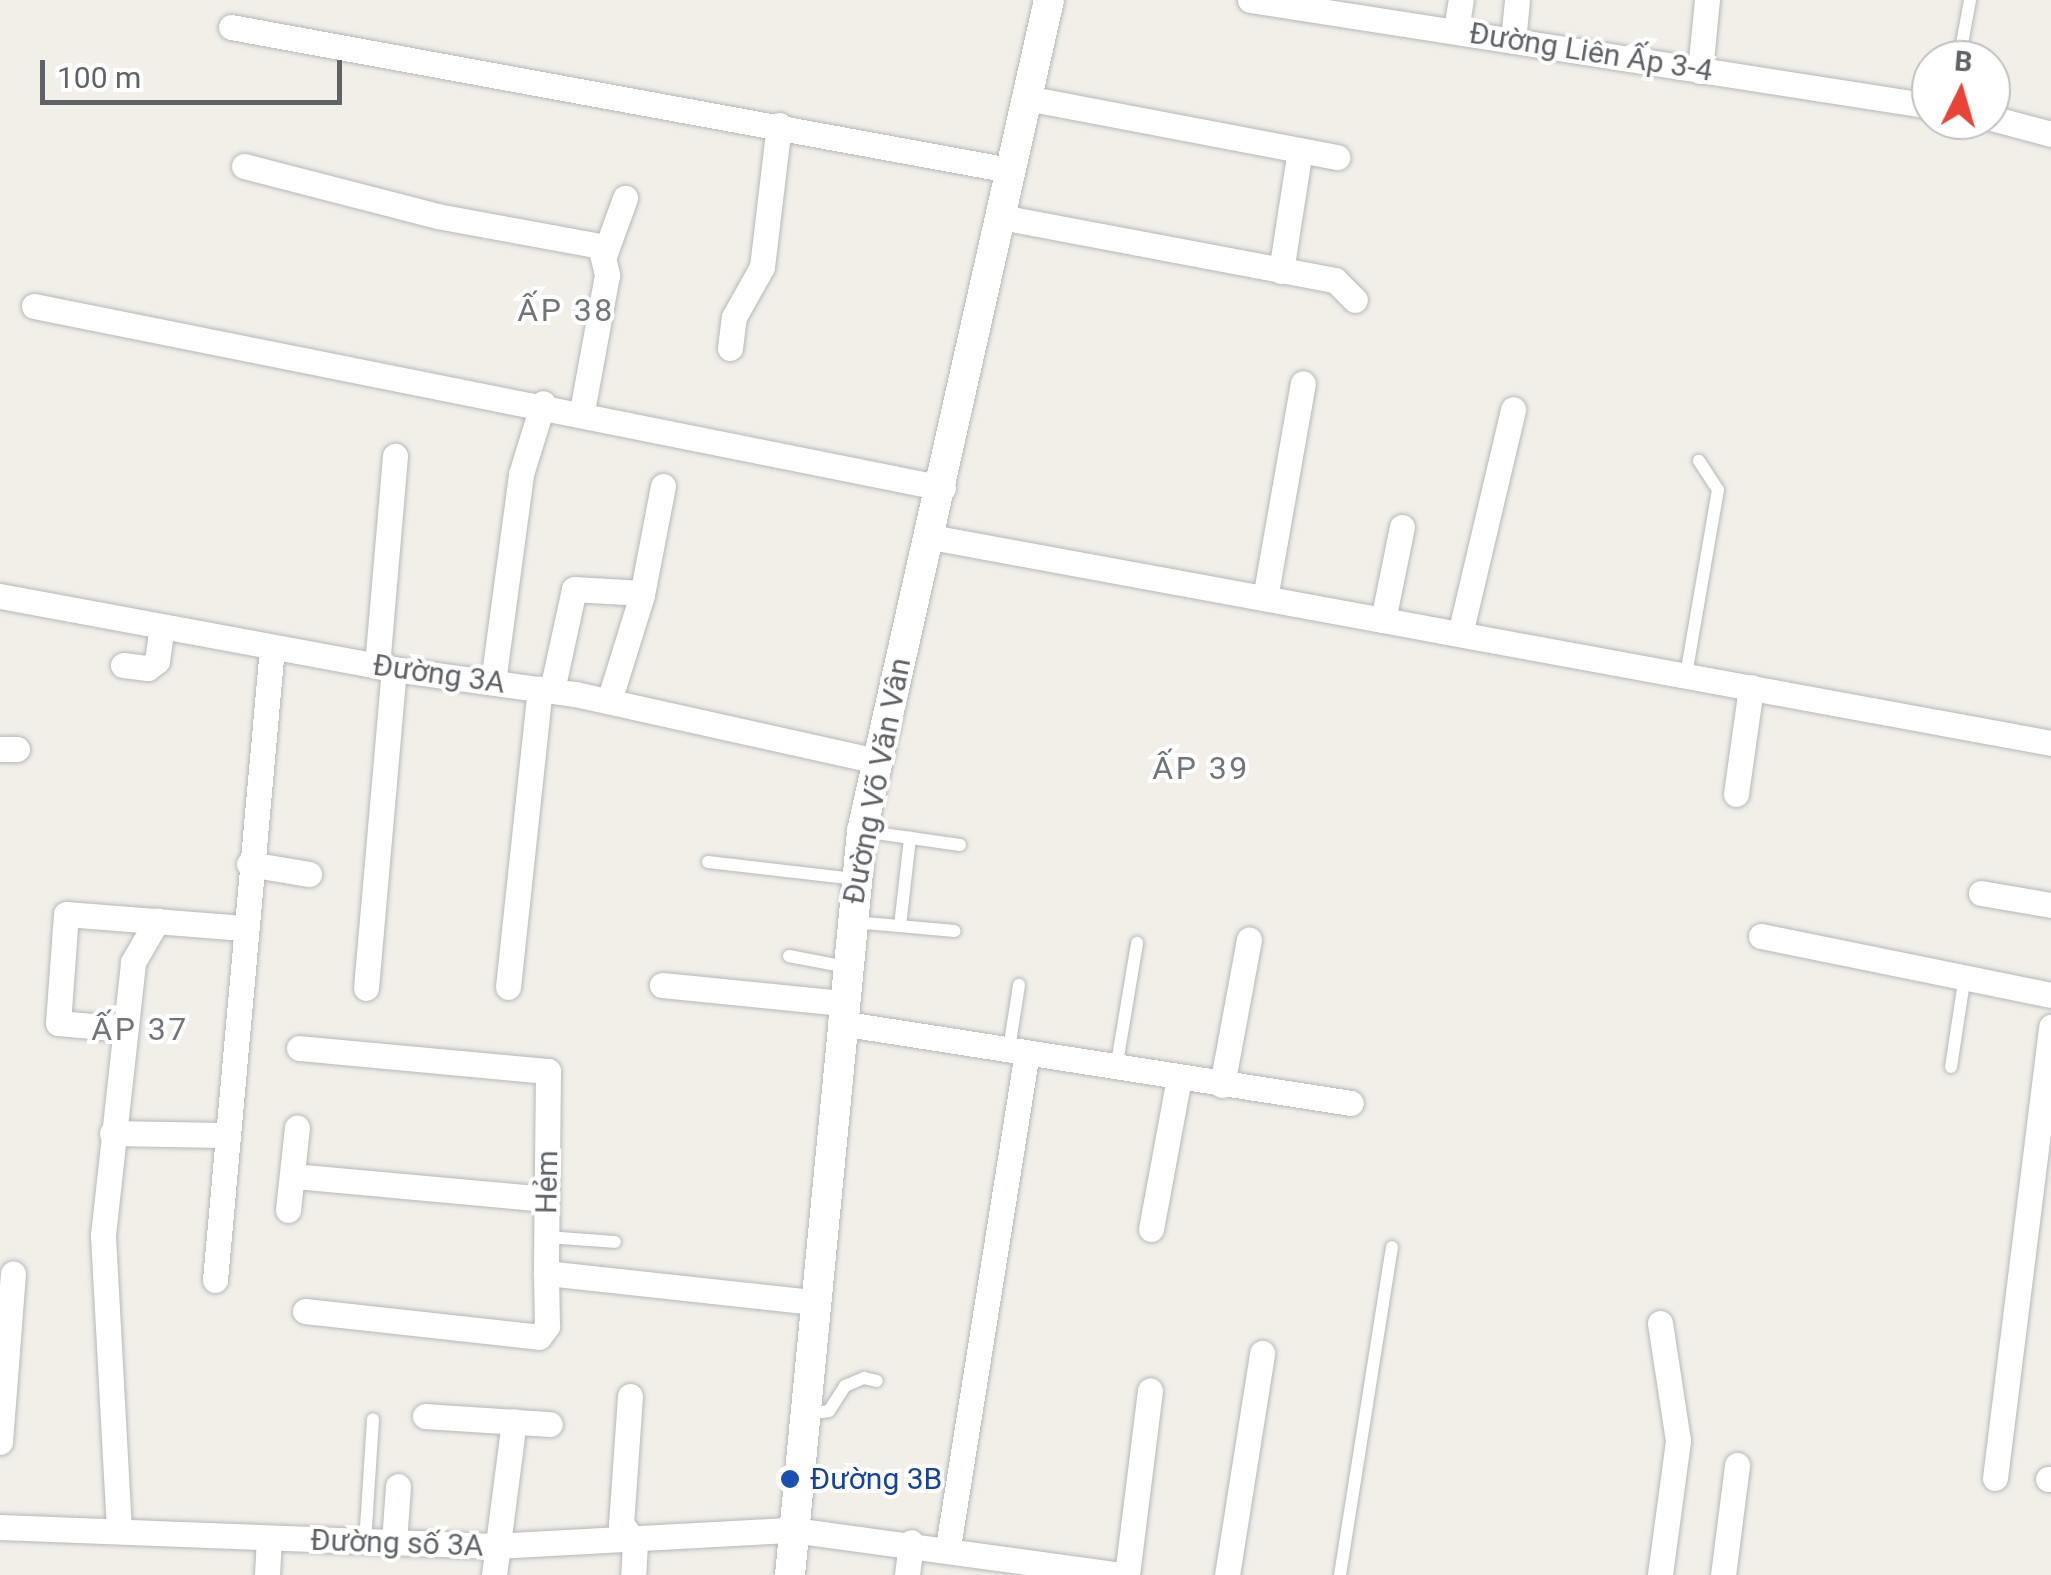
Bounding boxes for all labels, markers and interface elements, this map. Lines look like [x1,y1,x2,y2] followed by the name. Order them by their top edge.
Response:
[1467,15,1715,89] street label: Đường Liên Ấp 3-4
[45,40,348,102] scale bar
[1911,40,2011,140] north arrow
[1953,44,1974,79] text: B
[57,60,141,95] text: 100 m
[517,291,615,329] district label: ẤP 38
[371,647,507,701] street label: Đường 3A
[836,655,918,907] street label: Đường Võ Văn Vân
[1152,749,1250,787] district label: ẤP 39
[91,1010,189,1048] district label: ẤP 37
[528,1150,566,1214] street label: Hẻm
[810,1461,942,1497] place label: Đường 3B
[779,1468,801,1490] marker: Đường 3B
[310,1522,484,1564] street label: Đường số 3A

